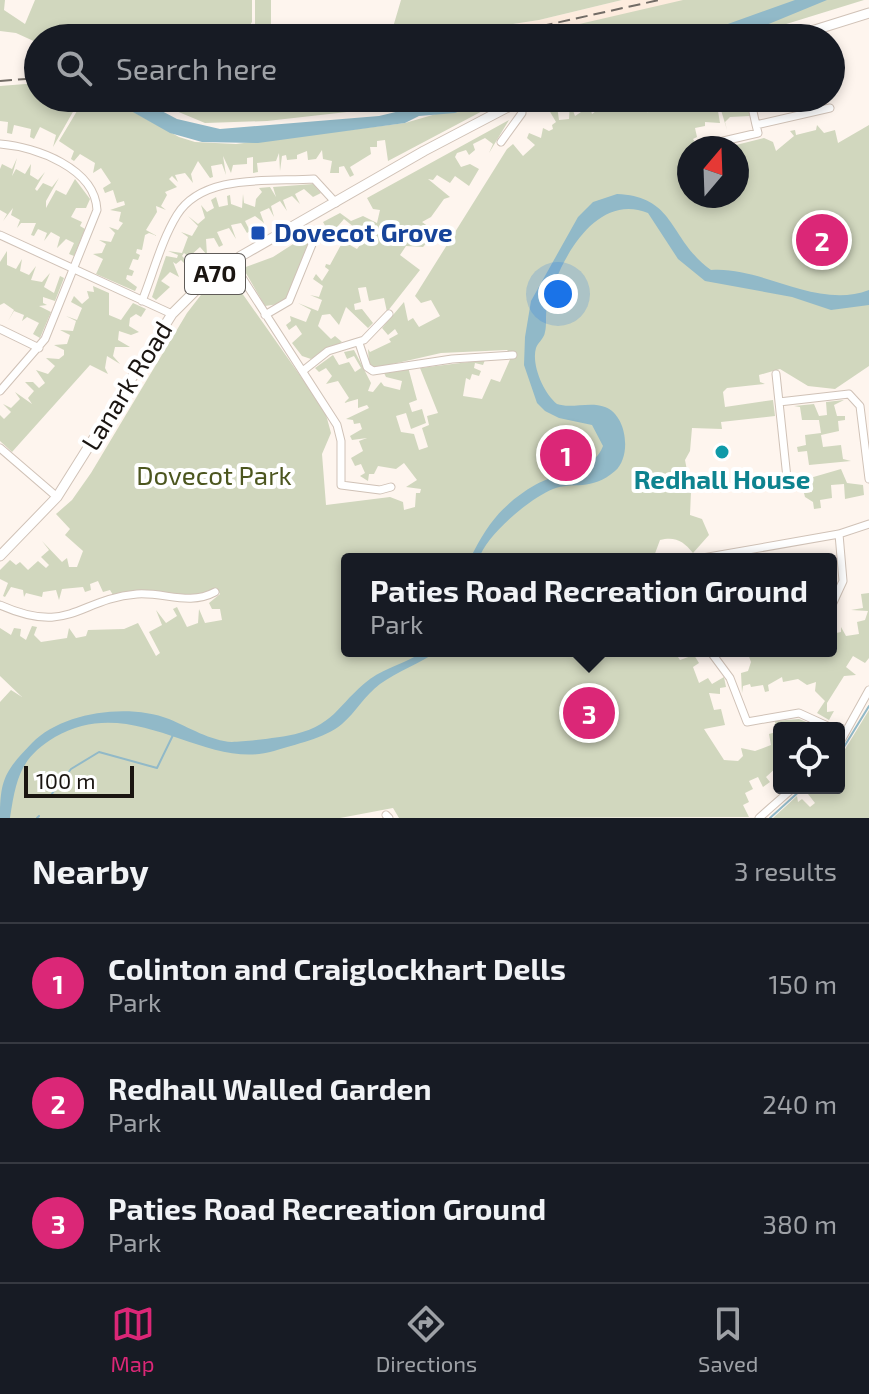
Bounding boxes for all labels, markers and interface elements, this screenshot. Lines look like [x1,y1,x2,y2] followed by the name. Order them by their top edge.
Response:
[24,24,845,112] search box
[52,46,96,90] icon: search
[116,50,277,86] text: Search here
[677,136,749,208] north arrow
[796,210,848,270] pin: 2
[274,216,453,247] place label: Dovecot Grove
[249,224,267,242] marker: Dovecot Grove
[185,254,245,294] road number: A70
[538,274,578,314] your location
[74,315,178,455] street label: Lanark Road
[540,425,592,485] pin: 1
[713,443,731,461] marker: Redhall House
[136,459,292,490] park label: Dovecot Park
[634,463,810,494] place label: Redhall House
[341,553,837,657] popup
[370,572,808,608] text: Paties Road Recreation Ground
[370,608,423,639] text: Park
[563,683,615,743] pin: 3
[773,722,845,794] map controls
[773,722,845,794] button: locate
[24,762,134,798] scale bar
[36,767,95,793] text: 100 m
[32,850,149,891] text: Nearby
[734,855,837,886] text: 3 results
[108,950,566,986] text: Colinton and Craiglockhart Dells
[52,968,64,999] text: 1
[768,968,837,999] text: 150 m
[108,986,161,1017] text: Park
[108,1070,432,1106] text: Redhall Walled Garden
[50,1088,66,1119] text: 2
[762,1088,837,1119] text: 240 m
[108,1106,161,1137] text: Park
[108,1190,546,1226] text: Paties Road Recreation Ground
[51,1208,65,1239] text: 3
[763,1208,837,1239] text: 380 m
[108,1226,161,1257] text: Park
[111,1302,155,1376] tab: Map
[376,1302,477,1376] tab: Directions
[698,1302,758,1376] tab: Saved

